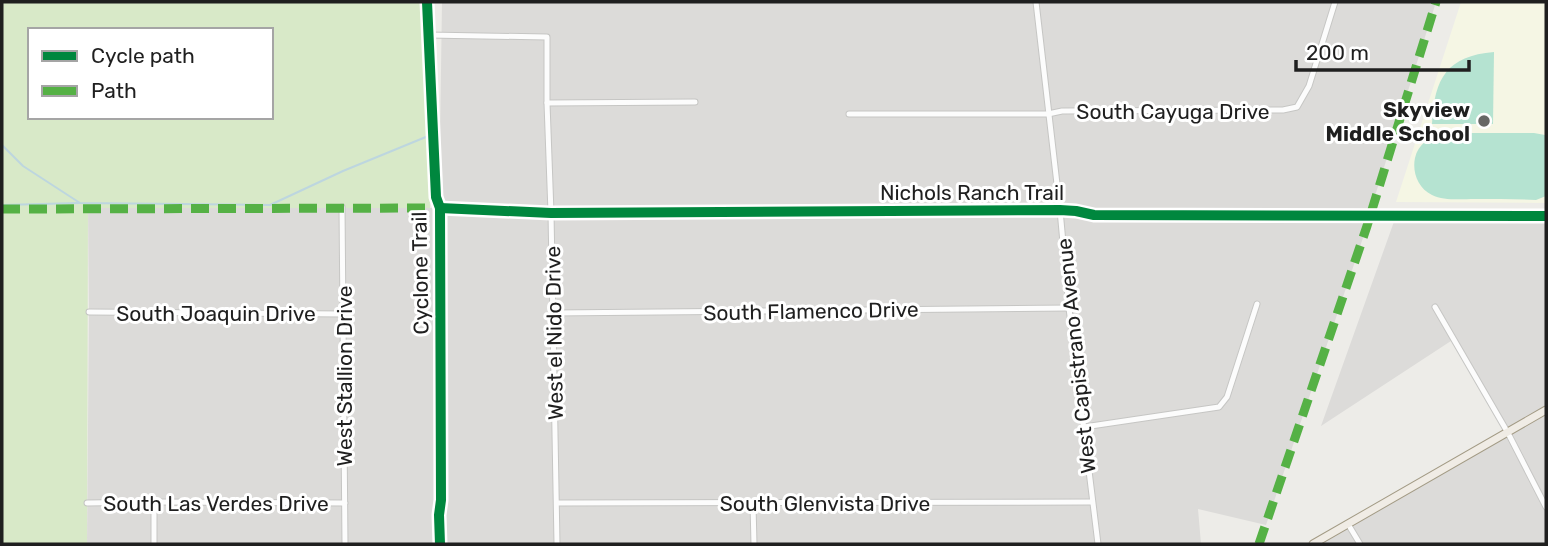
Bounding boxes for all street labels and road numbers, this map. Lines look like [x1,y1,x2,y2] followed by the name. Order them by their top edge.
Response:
[1076,99,1270,124] street label: South Cayuga Drive
[880,180,1064,205] street label: Nichols Ranch Trail
[406,211,434,335] street label: Cyclone Trail
[1051,237,1101,475] street label: West Capistrano Avenue
[540,246,568,420] street label: West el Nido Drive
[332,286,357,466] street label: West Stallion Drive
[703,297,919,325] street label: South Flamenco Drive
[116,301,316,326] street label: South Joaquin Drive
[103,491,329,516] street label: South Las Verdes Drive
[720,491,930,516] street label: South Glenvista Drive

